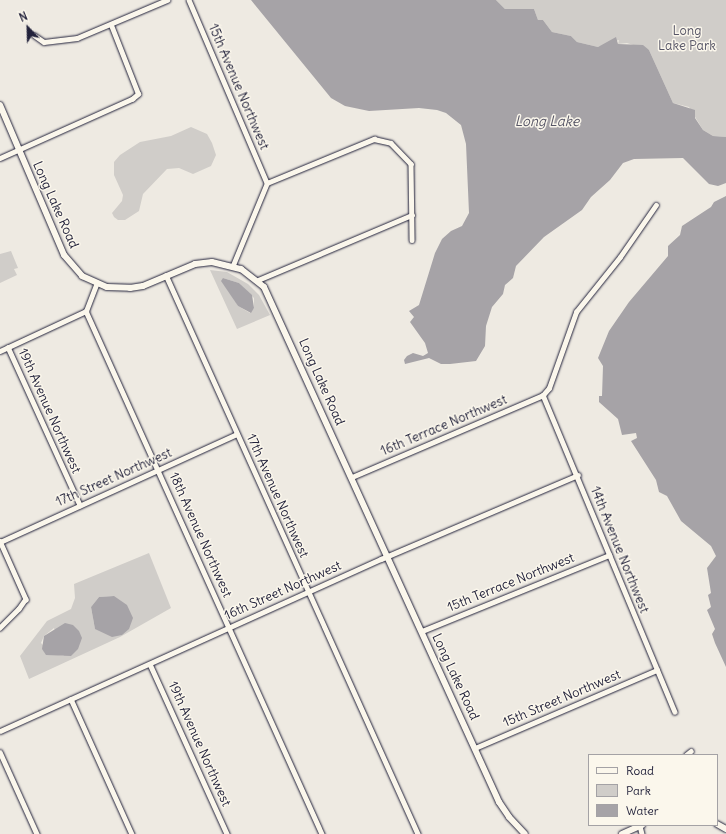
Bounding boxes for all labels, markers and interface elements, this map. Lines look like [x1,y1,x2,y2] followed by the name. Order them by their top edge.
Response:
[8,8,48,48] north arrow
[17,9,30,25] text: N
[204,22,272,152] street label: 15th Avenue Northwest
[658,24,716,55] park label: Long Lake Park
[515,113,579,129] water label: Long Lake
[29,159,81,251] street label: Long Lake Road
[295,336,347,428] street label: Long Lake Road
[14,346,84,476] street label: 19th Avenue Northwest
[379,392,509,460] street label: 16th Terrace Northwest
[243,432,311,560] street label: 17th Avenue Northwest
[54,445,174,511] street label: 17th Street Northwest
[165,470,235,600] street label: 18th Avenue Northwest
[586,484,652,616] street label: 14th Avenue Northwest
[445,550,577,616] street label: 15th Terrace Northwest
[222,558,344,624] street label: 16th Street Northwest
[428,631,482,723] street label: Long Lake Road
[501,667,623,731] street label: 15th Street Northwest
[164,679,234,809] street label: 19th Avenue Northwest
[588,754,718,826] legend
[626,763,654,778] text: Road
[626,783,651,798] text: Park
[626,803,659,818] text: Water

